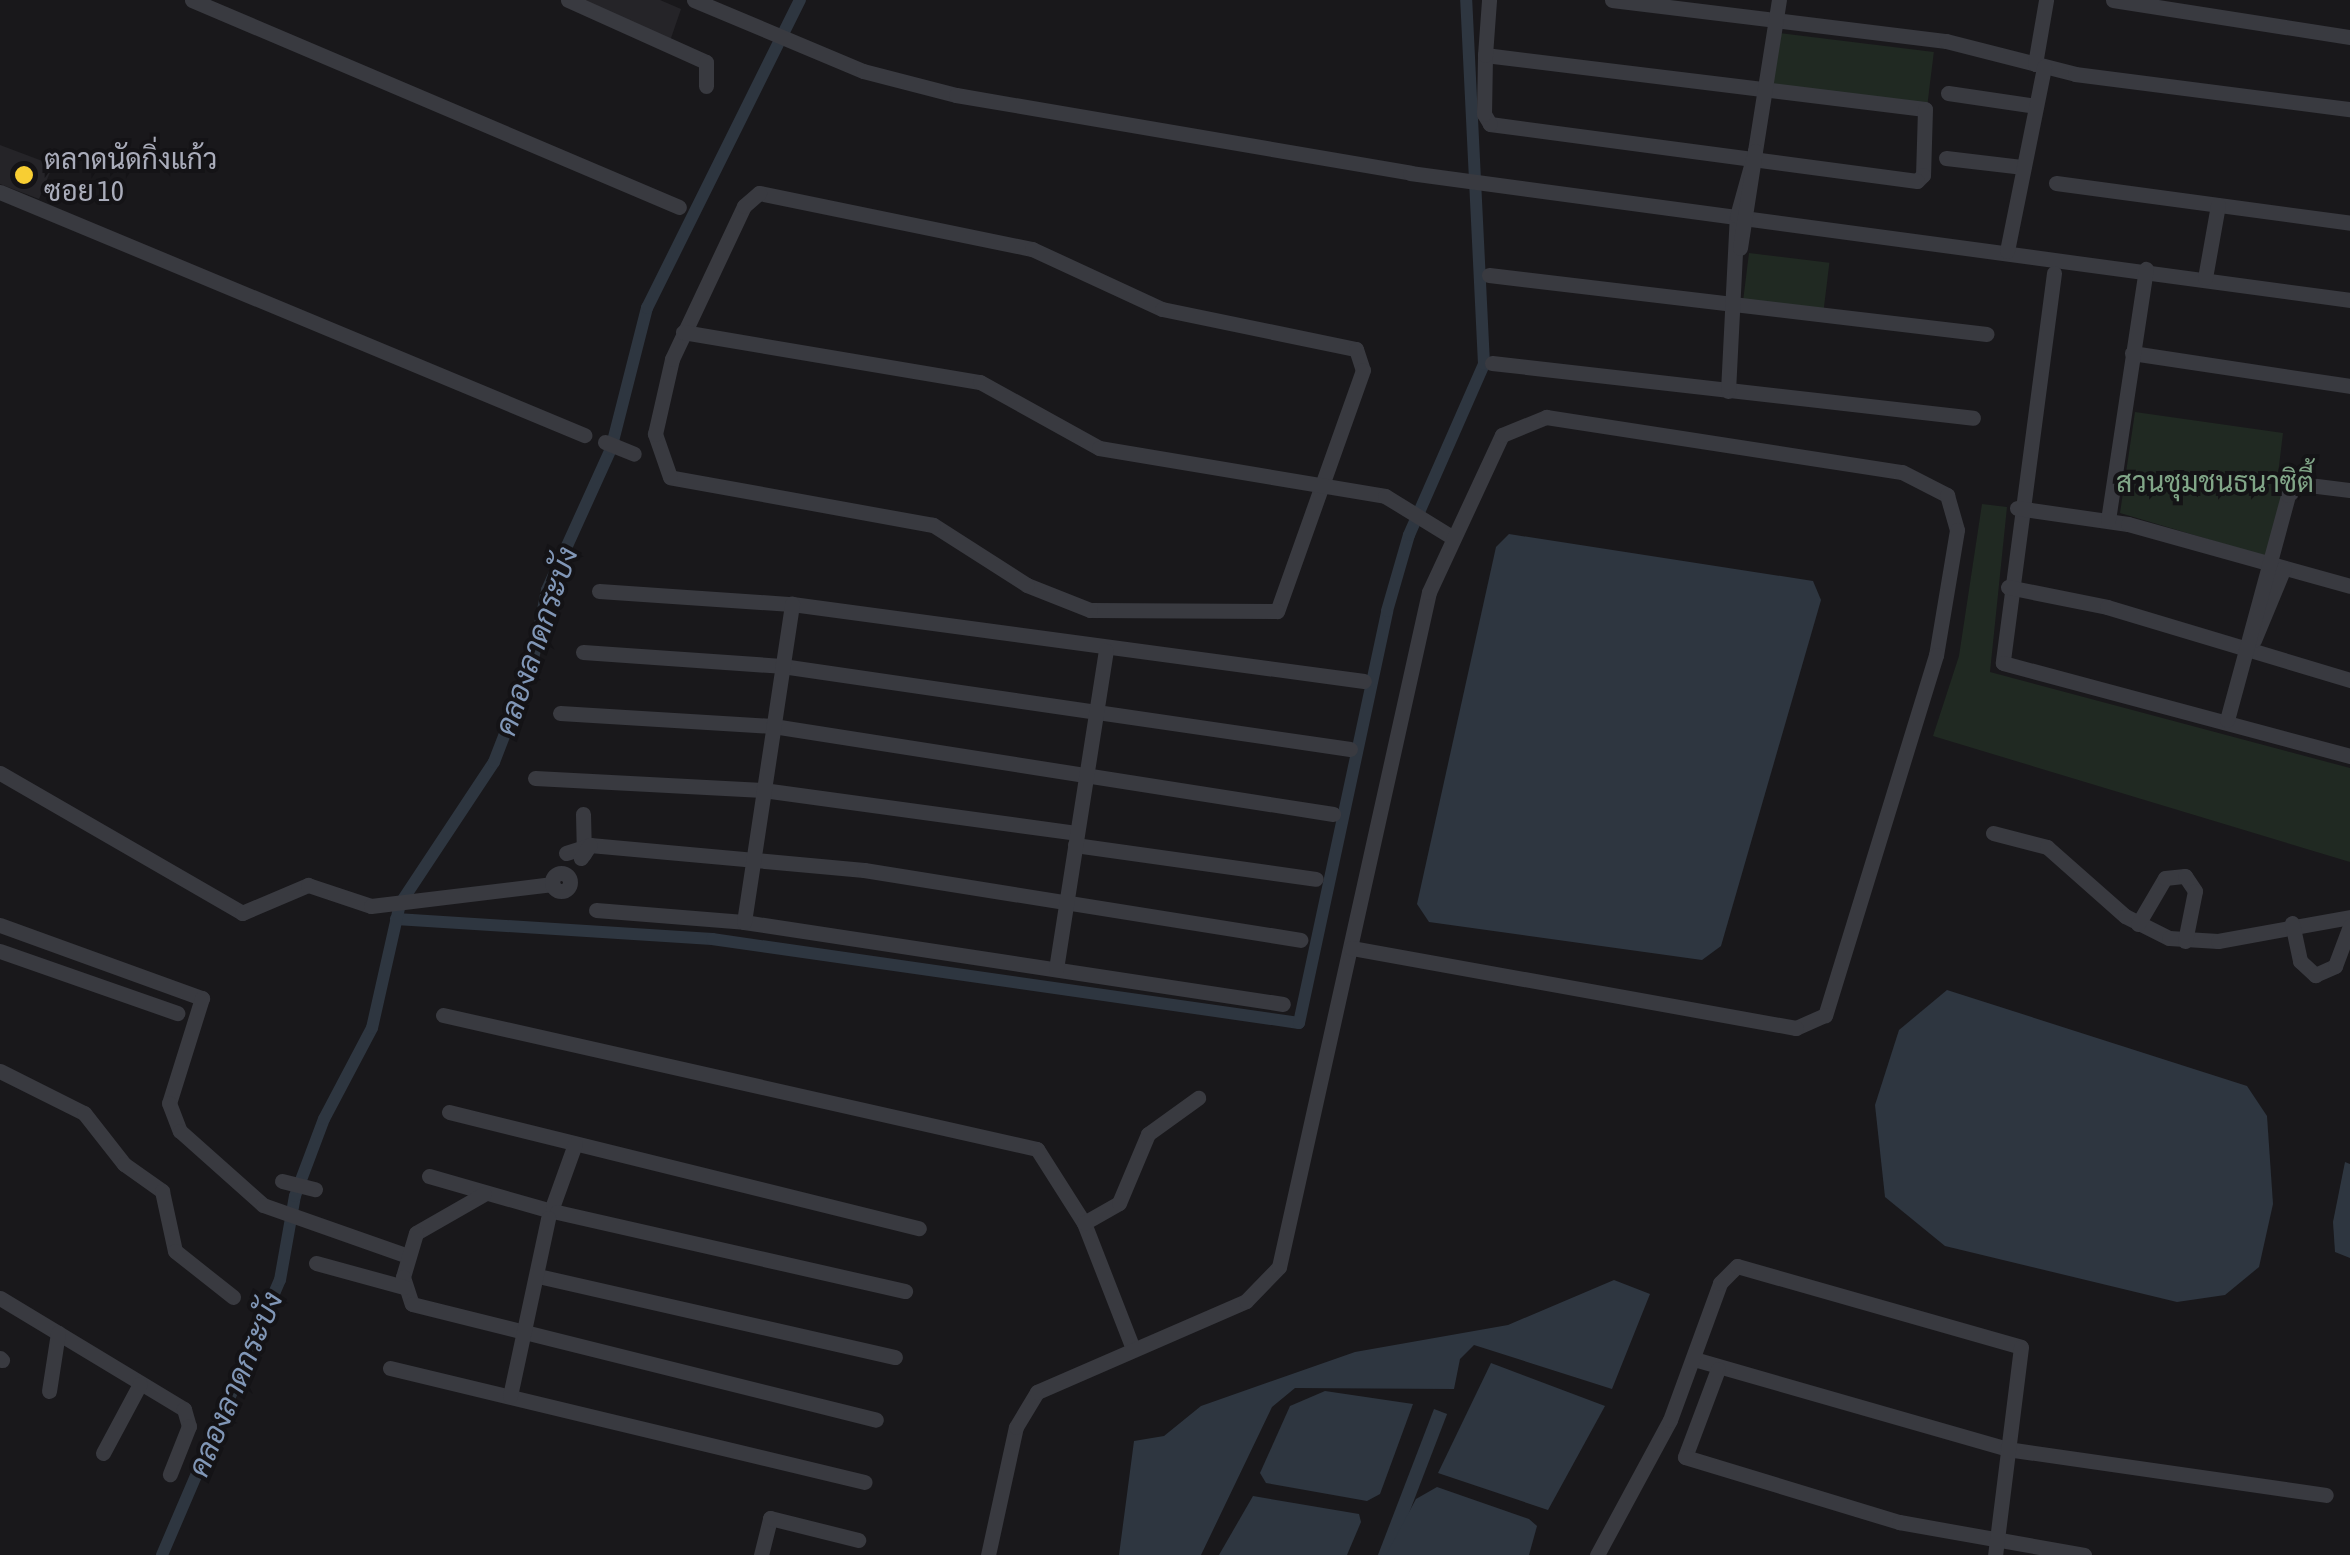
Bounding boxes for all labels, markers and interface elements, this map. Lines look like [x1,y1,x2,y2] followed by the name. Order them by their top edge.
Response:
[44,142,217,208] place label: ตลาดนัดกิ่งแก้ว ซอย 10
[13,164,35,186] marker: ตลาดนัดกิ่งแก้ว ซอย 10
[2116,465,2314,499] park label: สวนชุมชนธนาซิตี้
[487,542,585,740] water label: คลองลาดกระบัง
[180,1286,290,1482] water label: คลองลาดกระบัง

